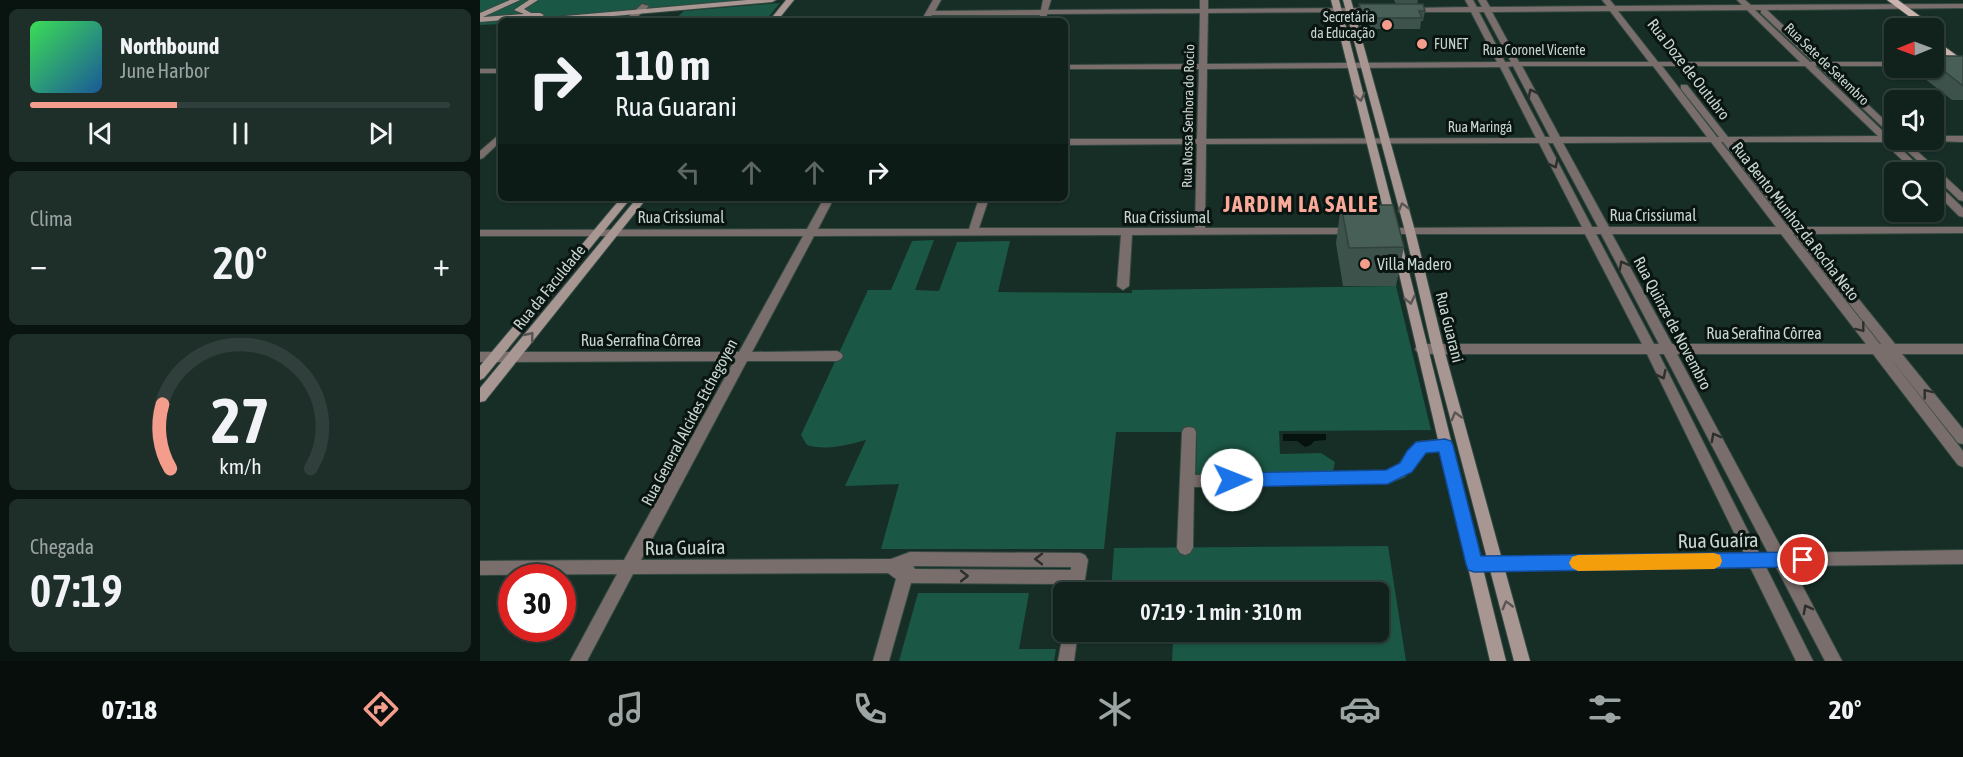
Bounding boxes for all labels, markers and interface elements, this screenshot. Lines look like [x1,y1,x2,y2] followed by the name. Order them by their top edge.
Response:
[1311,9,1375,41] place label: Secretária da Educação
[1644,15,1734,123] street label: Rua Doze de Outubro
[1380,18,1394,32] marker: Secretária da Educação
[1884,18,1944,78] north arrow
[1884,18,1944,222] map controls
[1781,20,1873,108] street label: Rua Sete de Setembro
[120,33,219,59] text: Northbound
[1434,36,1468,52] place label: FUNET
[1415,37,1429,51] marker: FUNET
[615,41,710,89] text: 110 m
[516,42,594,120] icon: right
[1482,42,1586,58] street label: Rua Coronel Vicente
[1179,44,1197,188] street label: Rua Nossa Senhora do Rocio
[120,59,209,82] text: June Harbor
[1528,89,1539,99] one-way arrow
[1884,90,1944,150] button: sound
[615,91,737,122] text: Rua Guarani
[1353,92,1366,102] one-way arrow
[84,117,117,150] icon: previous
[224,117,257,150] icon: pause
[364,117,397,150] icon: next
[1448,119,1512,135] street label: Rua Maringá
[1729,138,1863,304] street label: Rua Bento Munhoz da Rocha Neto
[672,156,705,189] icon: left
[735,156,768,189] icon: ahead
[798,156,831,189] icon: ahead
[861,156,894,189] icon: right
[1547,158,1558,168] one-way arrow
[1884,162,1944,222] button: search
[1222,191,1379,217] district label: JARDIM LA SALLE
[1398,202,1410,213] one-way arrow
[1610,206,1697,224] street label: Rua Crissiumal
[30,207,73,230] text: Clima
[638,208,725,226] street label: Rua Crissiumal
[1124,208,1211,226] street label: Rua Crissiumal
[213,237,267,289] text: 20°
[509,241,589,333] street label: Rua da Faculdade
[30,245,47,283] text: −
[433,245,450,283] text: +
[1630,254,1716,392] street label: Rua Quinze de Novembro
[1377,255,1452,273] place label: Villa Madero
[1358,257,1372,271] marker: Villa Madero
[1619,261,1630,272] one-way arrow
[1433,290,1467,364] street label: Rua Guarani
[1402,294,1415,304] one-way arrow
[1853,322,1864,333] one-way arrow
[1706,324,1822,342] street label: Rua Serafina Côrrea
[581,331,701,349] street label: Rua Serrafina Côrrea
[523,332,534,343] one-way arrow
[637,336,742,509] street label: Rua General Alcides Etchegoyen
[1655,368,1667,379] one-way arrow
[211,385,269,456] text: 27
[1923,389,1934,400] one-way arrow
[1450,412,1463,422] one-way arrow
[1711,433,1722,444] one-way arrow
[1200,448,1264,512] position arrow
[219,454,261,479] text: km/h
[1677,528,1759,552] street label: Rua Guaíra
[1777,534,1828,585] pin
[30,535,94,558] text: Chegada
[644,535,726,559] street label: Rua Guaíra
[1786,543,1819,576] icon: arrive
[1034,553,1043,566] one-way arrow
[498,564,576,642] speed limit sign: 30
[30,565,123,617] text: 07:19
[959,570,968,582] one-way arrow
[1140,599,1302,625] text: 07:19 · 1 min · 310 m
[1502,600,1514,611] one-way arrow
[1803,605,1814,616] one-way arrow
[360,688,402,730] icon: directions
[605,688,647,730] icon: music
[849,688,891,730] icon: phone
[1094,688,1136,730] icon: climate
[1339,688,1381,730] icon: car
[1584,688,1626,730] icon: filters
[101,694,157,725] text: 07:18
[1829,694,1862,725] text: 20°

